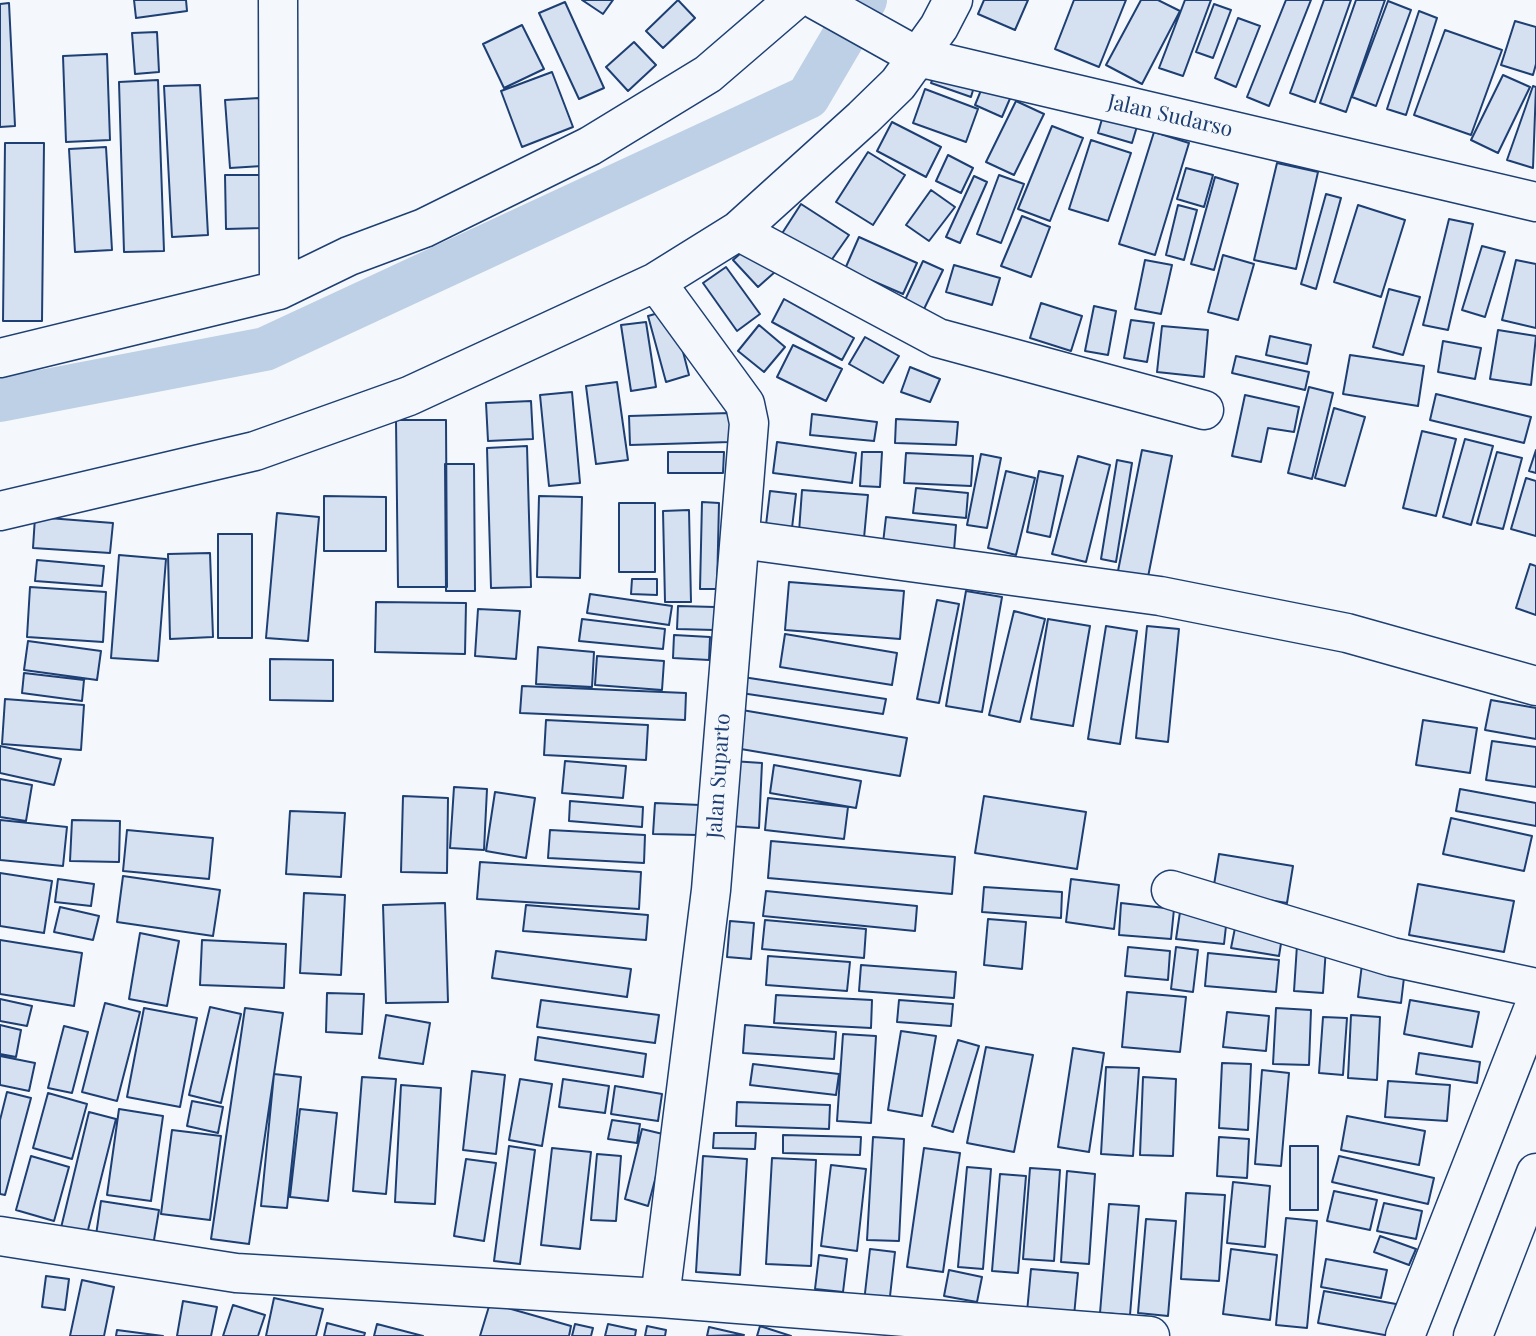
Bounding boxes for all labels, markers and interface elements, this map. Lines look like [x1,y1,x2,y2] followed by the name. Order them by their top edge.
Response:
[1105,89,1235,143] street label: Jalan Sudarso
[702,712,736,840] street label: Jalan Suparto

